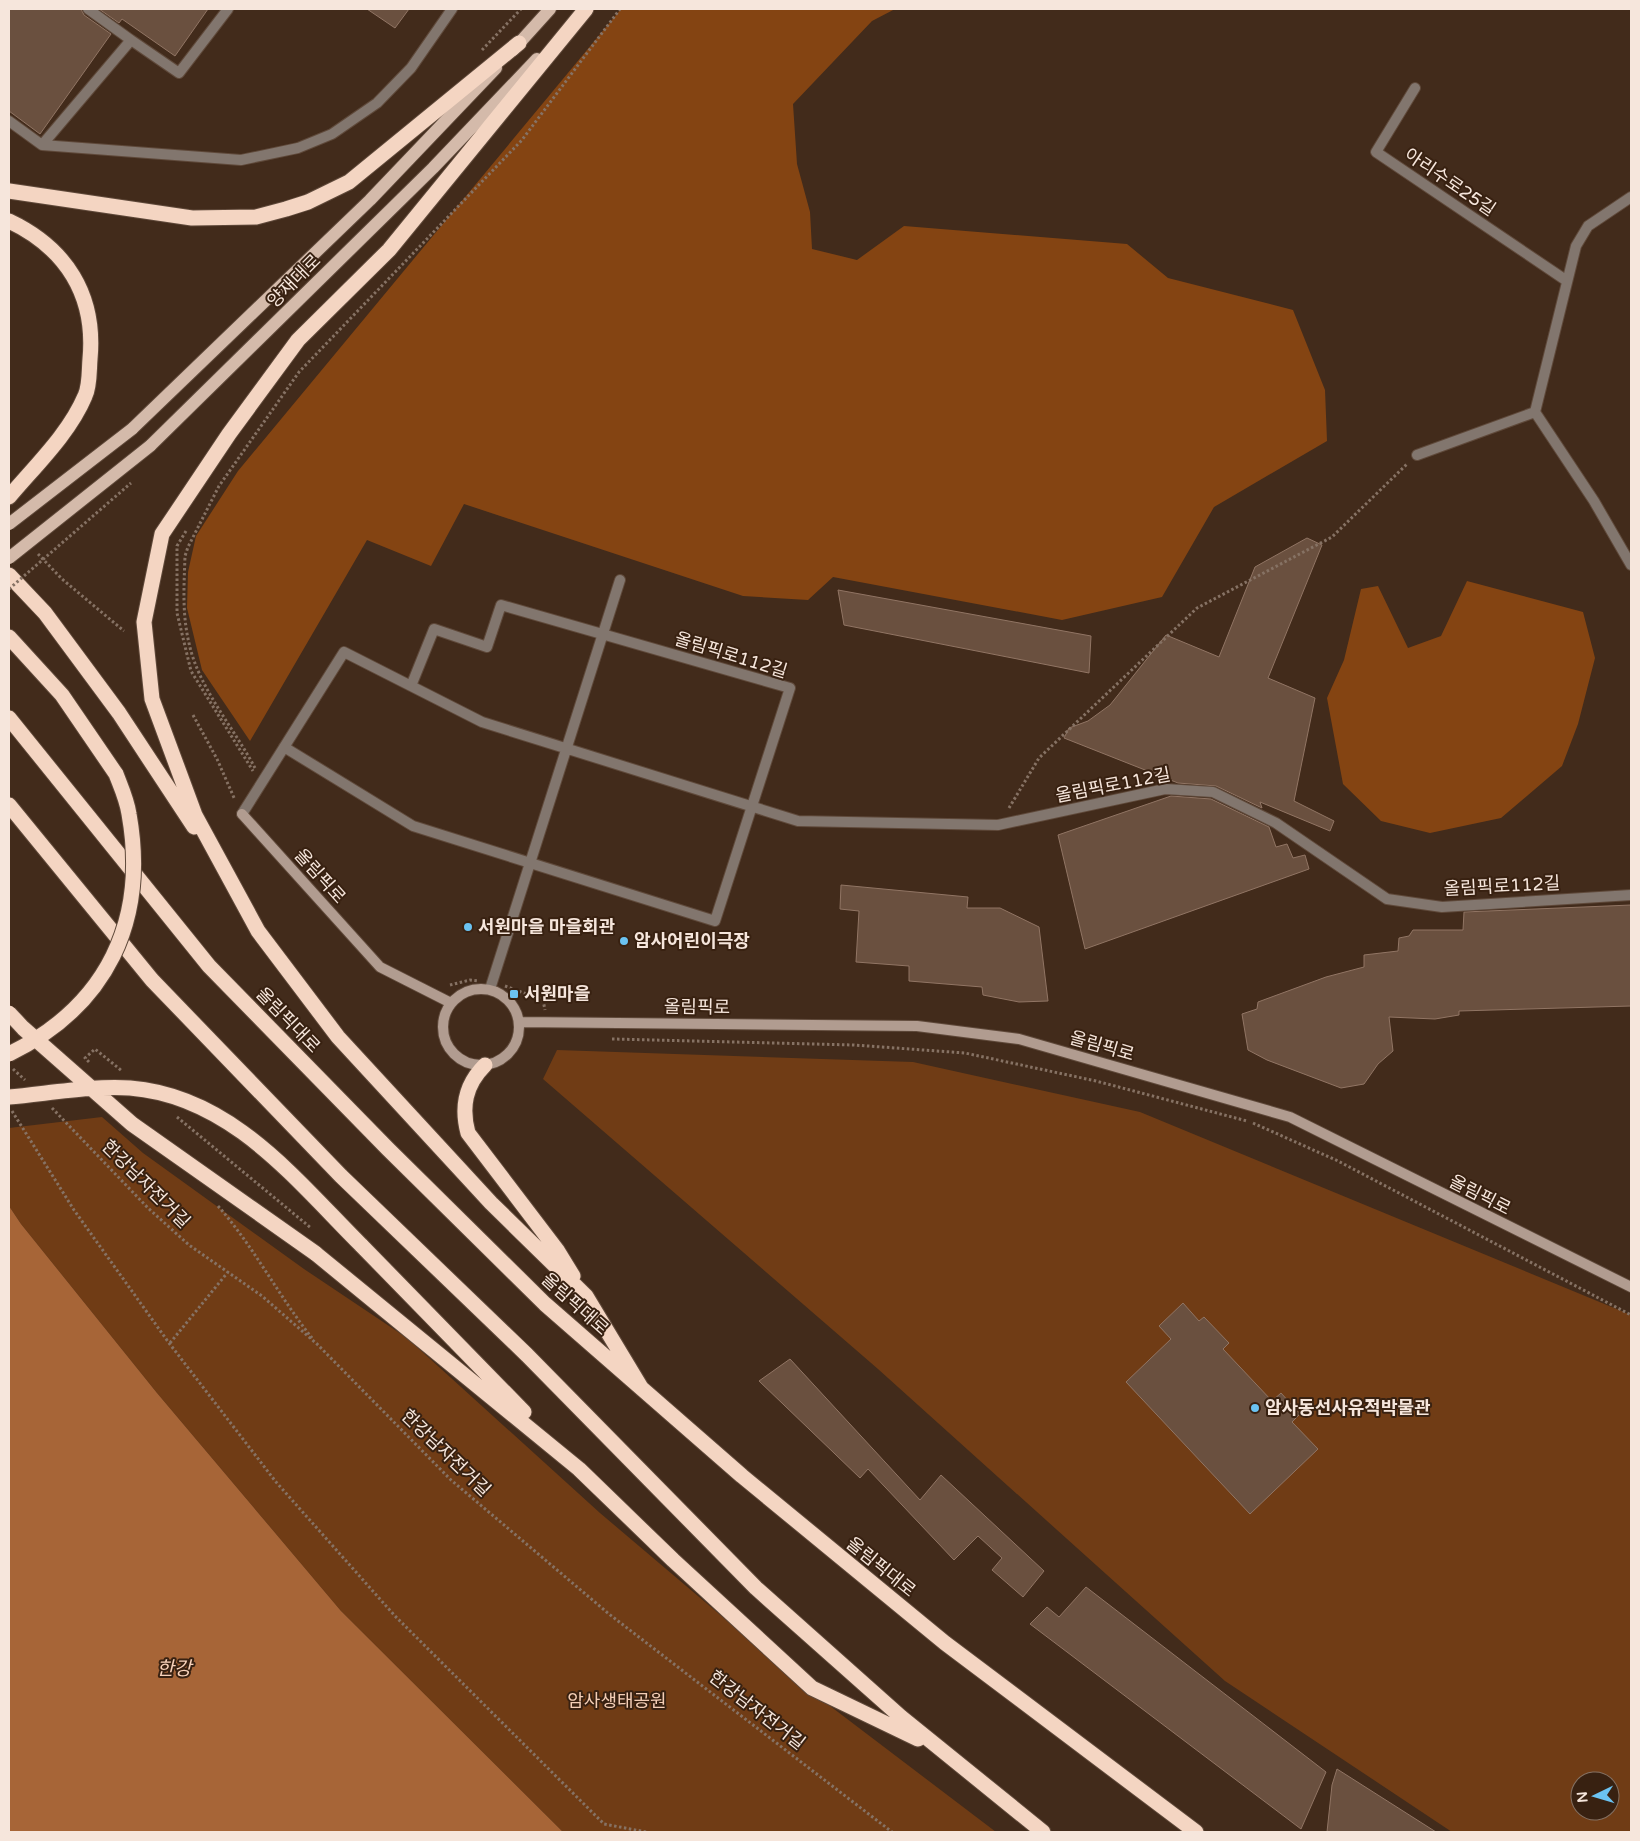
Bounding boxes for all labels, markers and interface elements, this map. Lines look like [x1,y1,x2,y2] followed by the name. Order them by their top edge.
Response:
[1400,143,1500,221] street label: 아리수로25길
[263,250,325,312] street label: 양재대로
[672,627,790,683] street label: 올림픽로112길
[1054,763,1172,807] street label: 올림픽로112길
[290,844,350,908] street label: 올림픽로
[1443,872,1561,900] street label: 올림픽로112길
[478,916,616,938] place label: 서원마을 마을회관
[462,921,474,933] marker: 서원마을 마을회관
[634,930,750,952] place label: 암사어린이극장
[618,935,630,947] marker: 암사어린이극장
[251,983,325,1057] street label: 올림픽대로
[524,983,590,1005] place label: 서원마을
[508,988,520,1000] marker: 서원마을
[664,995,730,1019] street label: 올림픽로
[1067,1026,1137,1066] street label: 올림픽로
[97,1135,195,1233] street label: 한강남자전거길
[1445,1170,1515,1220] street label: 올림픽로
[537,1268,613,1340] street label: 올림픽대로
[1265,1397,1431,1419] place label: 암사동선사유적박물관
[1249,1402,1261,1414] marker: 암사동선사유적박물관
[397,1405,495,1501] street label: 한강남자전거길
[842,1532,920,1602] street label: 올림픽대로
[157,1658,194,1680] water label: 한강
[705,1666,809,1754] street label: 한강남자전거길
[567,1690,667,1712] park label: 암사생태공원
[1570,1771,1620,1821] north arrow
[1574,1791,1592,1803] text: N

